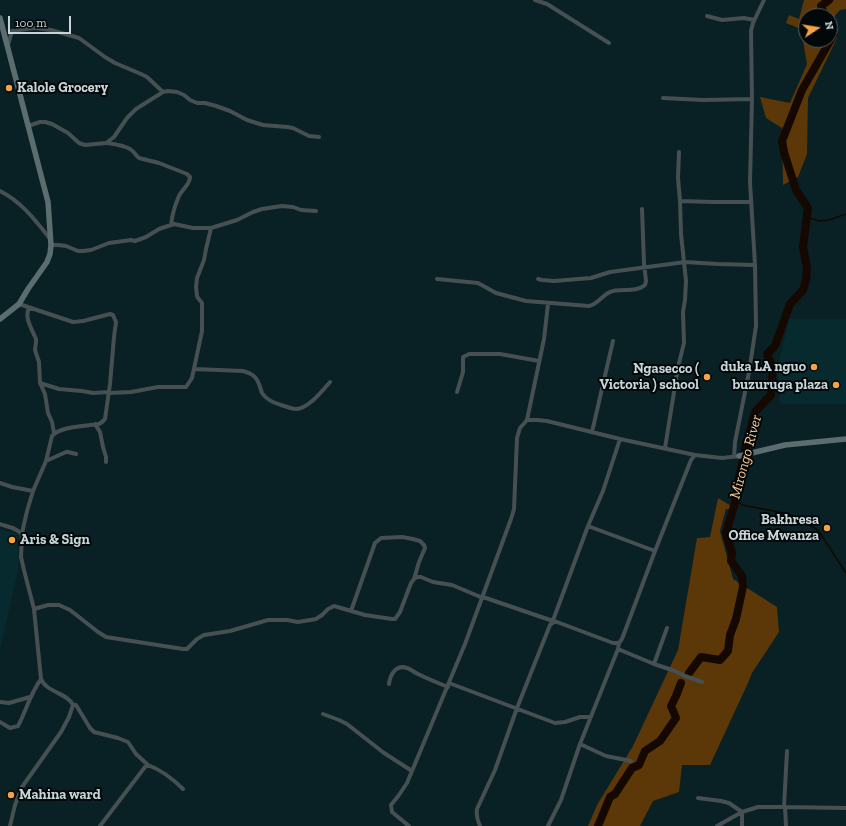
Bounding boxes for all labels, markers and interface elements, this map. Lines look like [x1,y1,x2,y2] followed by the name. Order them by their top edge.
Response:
[10,8,73,34] scale bar
[798,8,838,48] north arrow
[15,16,47,30] text: 100 m
[822,20,836,31] text: N
[17,80,108,96] place label: Kalole Grocery
[4,83,14,93] marker: Kalole Grocery
[721,359,806,375] place label: duka LA nguo
[600,361,699,394] place label: Ngasecco ( Victoria ) school
[809,362,819,372] marker: duka LA nguo
[702,372,712,382] marker: Ngasecco ( Victoria ) school
[732,377,828,393] place label: buzuruga plaza
[831,380,841,390] marker: buzuruga plaza
[726,413,766,501] water label: Mirongo River
[729,512,819,544] place label: Bakhresa Office Mwanza
[822,523,832,533] marker: Bakhresa Office Mwanza
[20,532,90,548] place label: Aris & Sign
[7,535,17,545] marker: Aris & Sign
[19,787,101,803] place label: Mahina ward
[6,790,16,800] marker: Mahina ward

